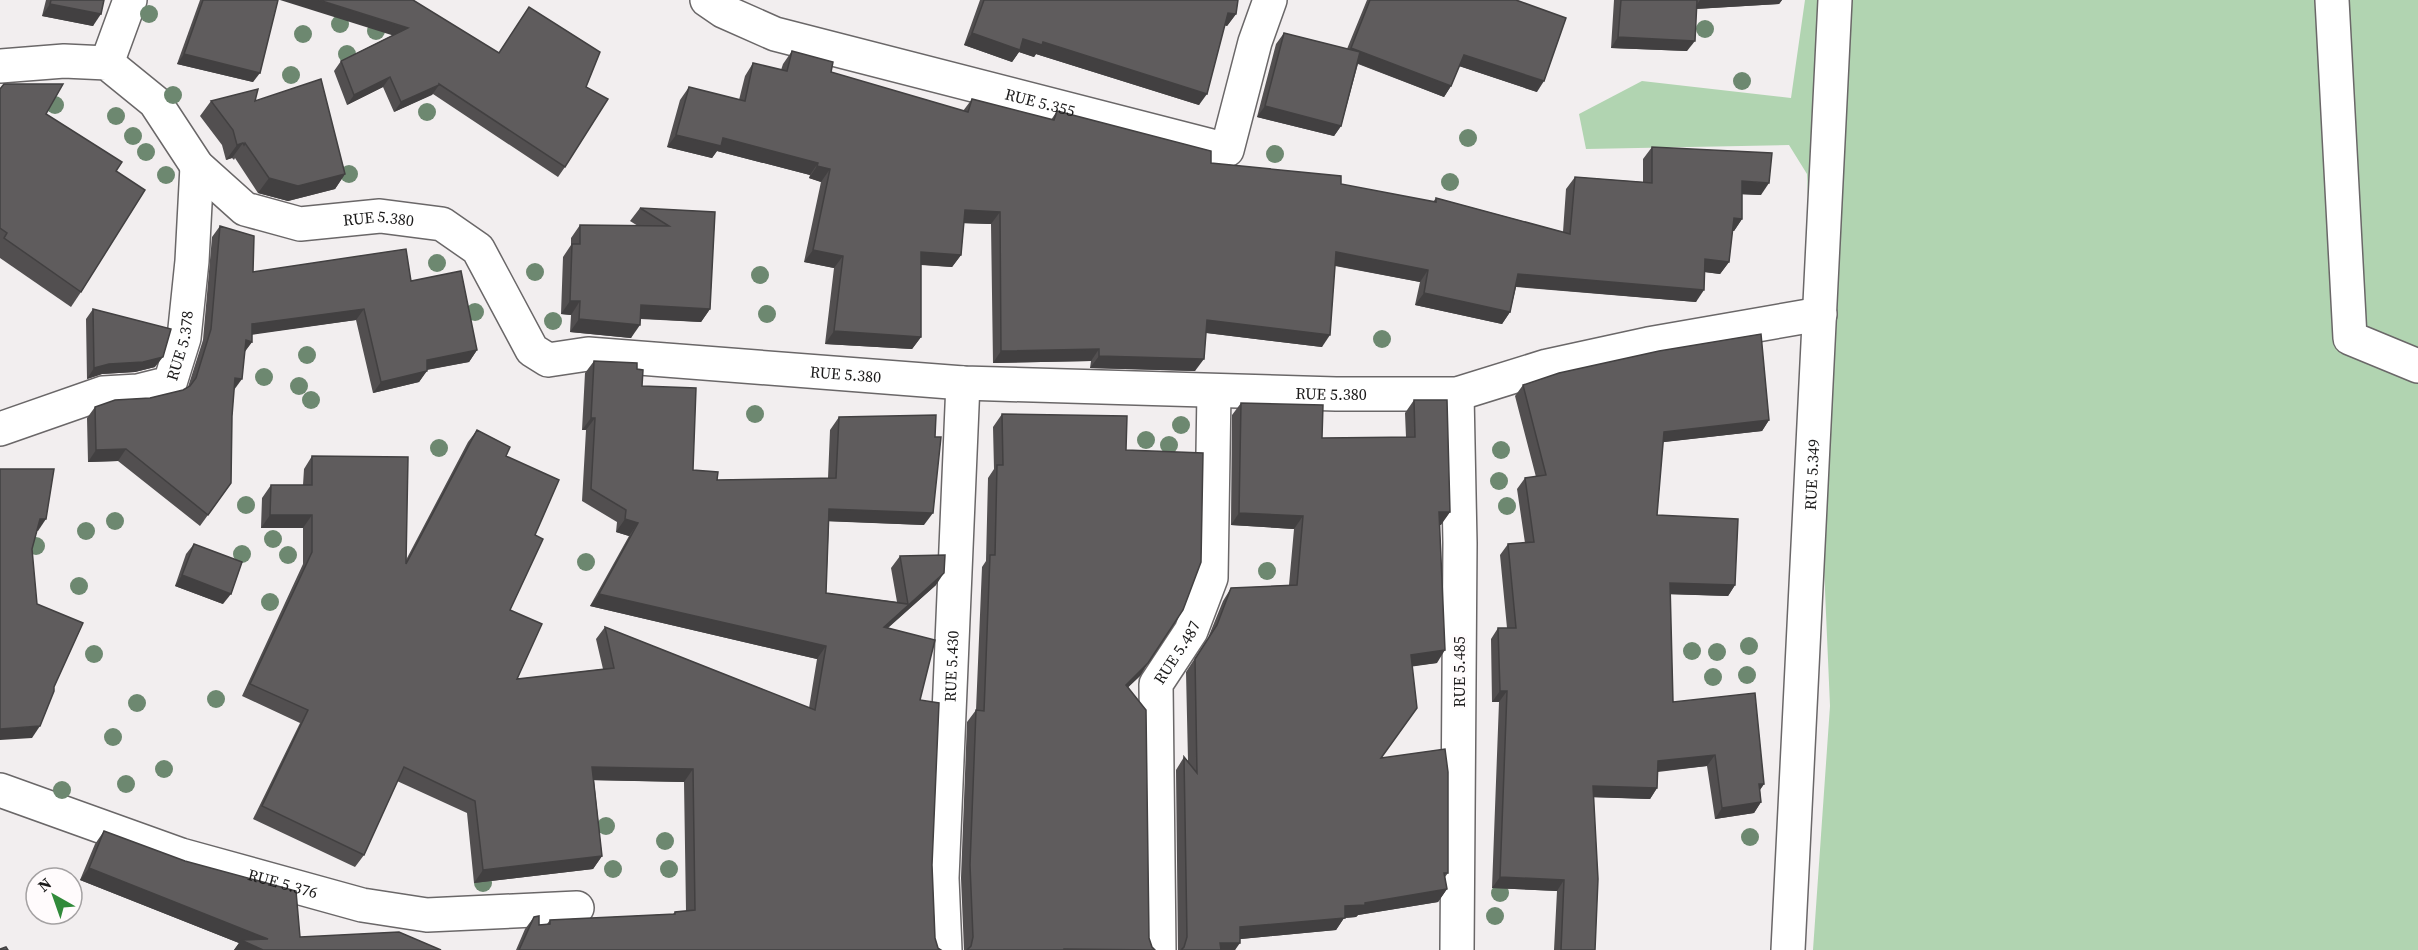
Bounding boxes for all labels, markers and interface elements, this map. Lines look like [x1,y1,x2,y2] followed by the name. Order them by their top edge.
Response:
[1003,83,1077,122] street label: RUE 5.355
[342,205,415,231] street label: RUE 5.380
[160,310,198,383] street label: RUE 5.378
[809,360,882,388] street label: RUE 5.380
[1295,382,1367,405] street label: RUE 5.380
[1799,438,1824,511] street label: RUE 5.349
[1148,618,1205,688] street label: RUE 5.487
[938,630,963,702] street label: RUE 5.430
[1448,636,1470,708] street label: RUE 5.485
[245,863,320,903] street label: RUE 5.376
[24,866,84,926] north arrow
[33,872,56,897] text: N

